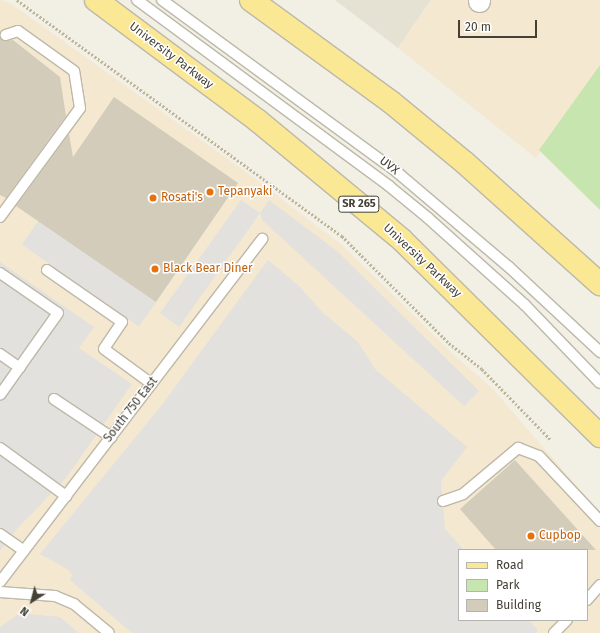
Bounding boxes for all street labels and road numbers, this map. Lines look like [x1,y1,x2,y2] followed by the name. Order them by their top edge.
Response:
[126,20,216,92] street label: University Parkway
[376,154,402,178] street label: UVX
[338,195,380,213] road number: SR 265
[380,221,464,301] street label: University Parkway
[101,375,161,445] street label: South 750 East

